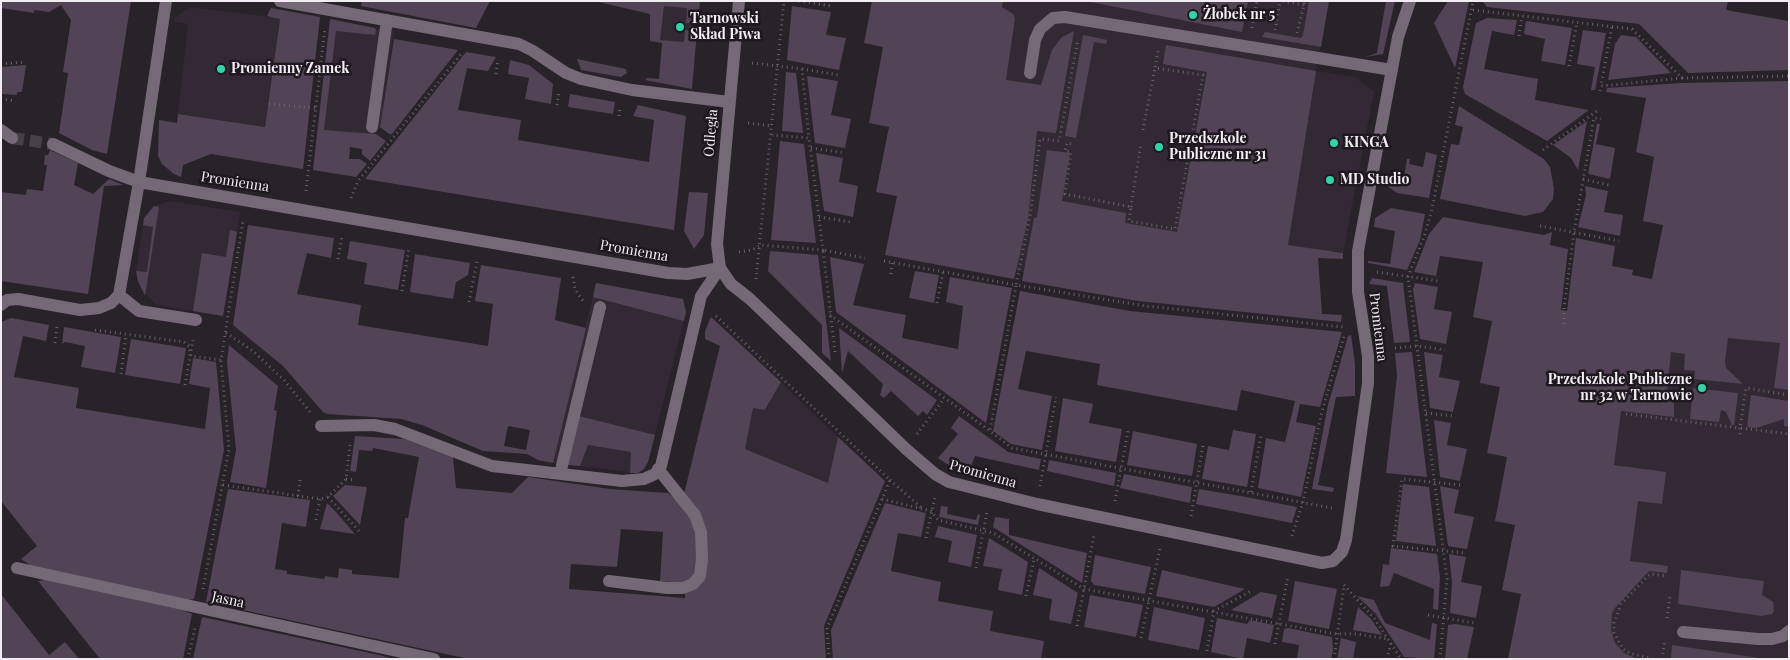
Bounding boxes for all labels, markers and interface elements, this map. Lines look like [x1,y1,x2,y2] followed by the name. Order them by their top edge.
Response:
[1203,7,1275,23] place label: Żłobek nr 5
[1187,9,1199,21] marker: Żłobek nr 5
[690,11,761,44] place label: Tarnowski Skład Piwa
[674,21,686,33] marker: Tarnowski Skład Piwa
[231,61,349,77] place label: Promienny Zamek
[215,63,227,75] marker: Promienny Zamek
[701,108,721,158] street label: Odległa
[1169,131,1266,164] place label: Przedszkole Publiczne nr 31
[1344,135,1389,151] place label: KINGA
[1328,137,1340,149] marker: KINGA
[1153,141,1165,153] marker: Przedszkole Publiczne nr 31
[200,168,270,196] street label: Promienna
[1340,172,1409,188] place label: MD Studio
[1324,174,1336,186] marker: MD Studio
[599,237,669,265] street label: Promienna
[1365,292,1391,362] street label: Promienna
[1548,372,1692,404] place label: Przedszkole Publiczne nr 32 w Tarnowie
[1696,382,1708,394] marker: Przedszkole Publiczne nr 32 w Tarnowie
[947,456,1019,492] street label: Promienna
[210,588,246,612] street label: Jasna

